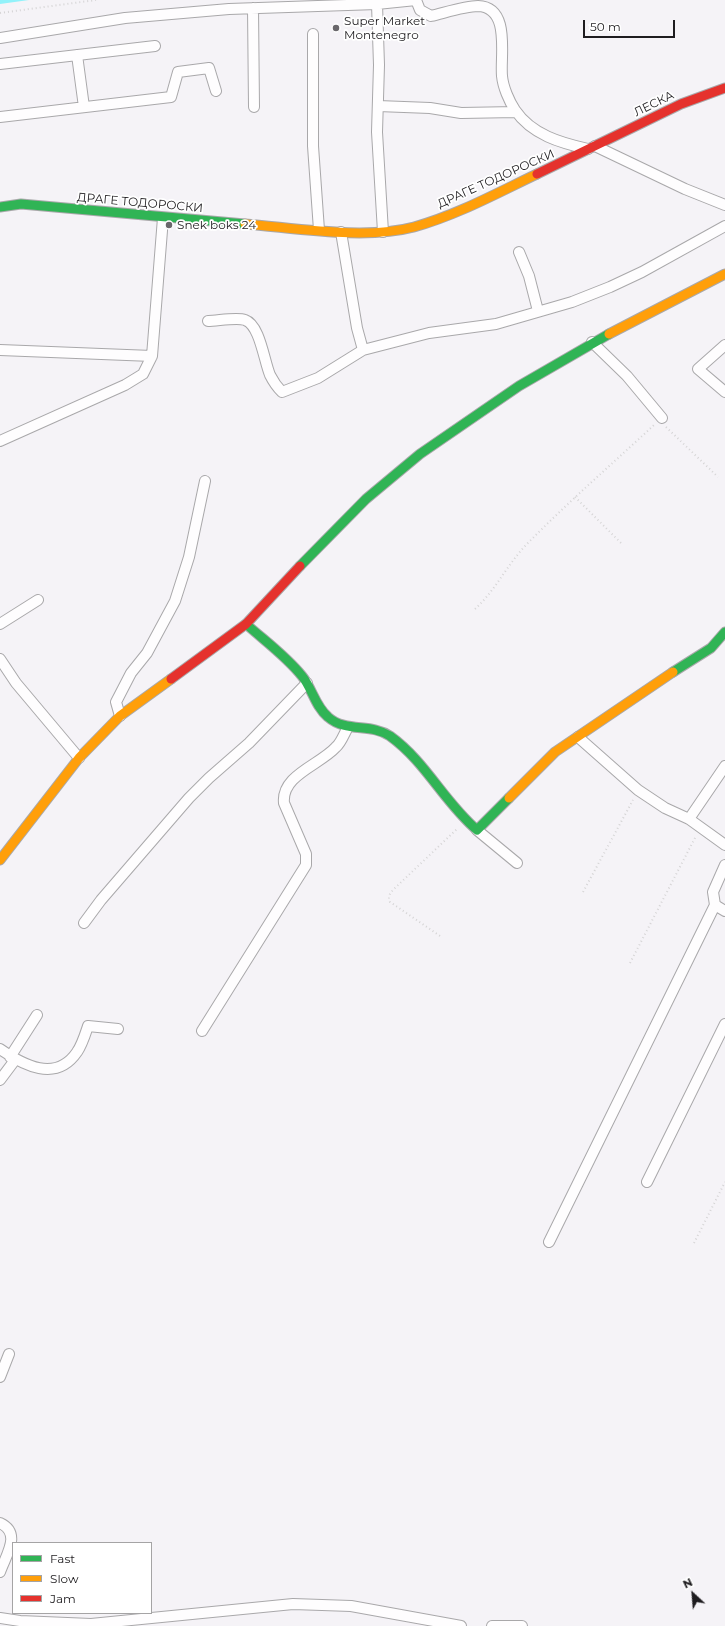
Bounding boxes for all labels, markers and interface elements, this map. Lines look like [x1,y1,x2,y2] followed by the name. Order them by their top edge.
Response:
[585,12,677,38] scale bar
[344,14,425,42] place label: Super Market Montenegro
[590,19,621,34] text: 50 m
[331,23,341,33] marker: Super Market Montenegro
[632,88,676,120] street label: ЛЕСКА
[435,147,557,211] street label: ДРАГЕ ТОДОРОСКИ
[76,190,204,216] street label: ДРАГЕ ТОДОРОСКИ
[177,218,256,232] place label: Snek boks 24
[164,220,174,230] marker: Snek boks 24
[12,1542,152,1614] legend
[50,1551,75,1566] text: Fast
[50,1571,79,1586] text: Slow
[673,1574,713,1614] north arrow
[681,1575,695,1591] text: N
[50,1591,76,1606] text: Jam

